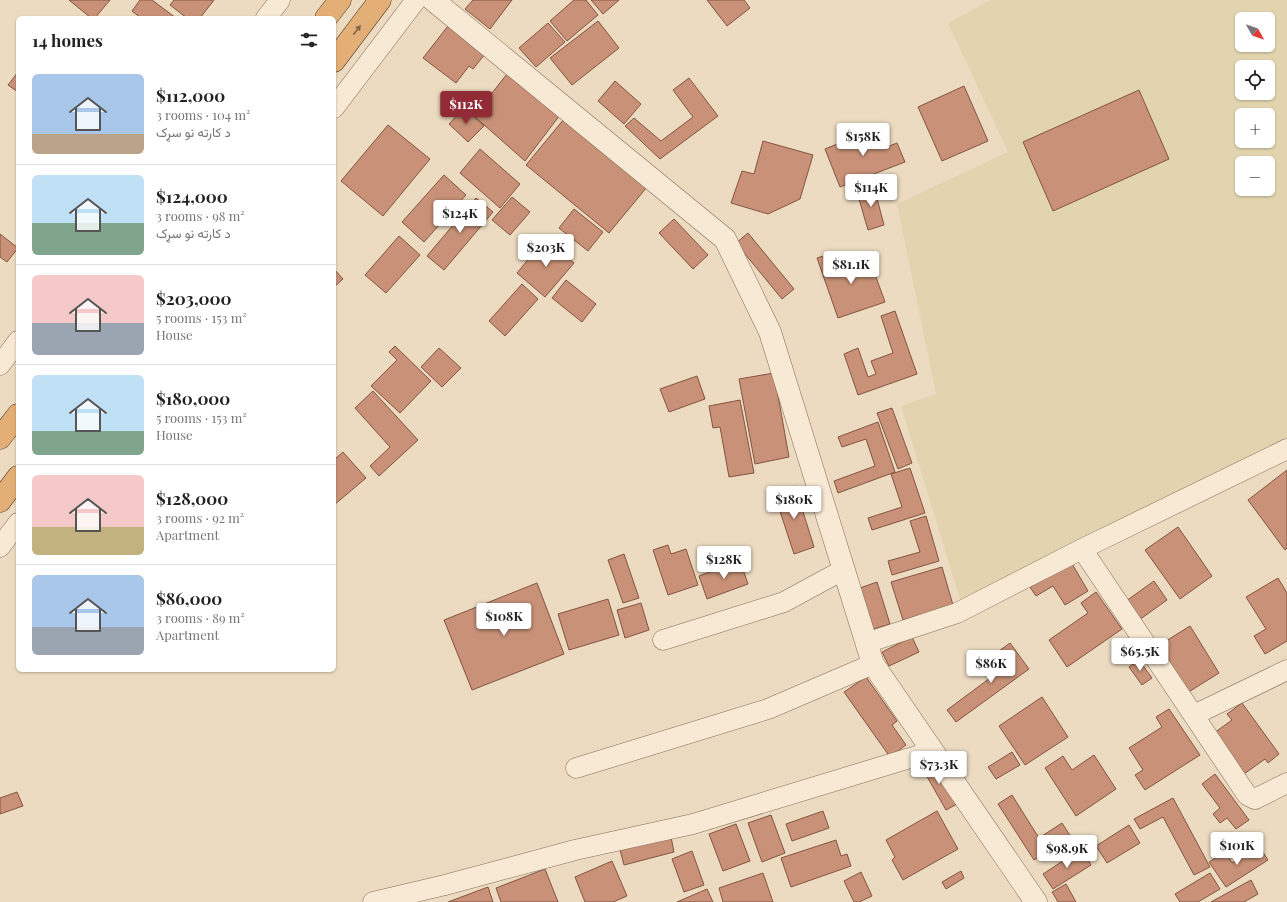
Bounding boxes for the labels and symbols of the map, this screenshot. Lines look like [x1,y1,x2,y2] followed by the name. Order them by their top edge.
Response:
[1235,12,1275,52] north arrow
[353,25,361,36] one-way arrow
[438,91,494,125] pin: $112K
[835,123,891,157] pin: $158K
[843,174,899,208] pin: $114K
[432,200,488,234] pin: $124K
[518,234,574,268] pin: $203K
[818,251,884,285] pin: $81.1K
[766,486,822,520] pin: $180K
[696,546,752,580] pin: $128K
[476,603,532,637] pin: $108K
[1107,638,1173,672] pin: $65.5K
[967,650,1015,684] pin: $86K
[906,751,972,785] pin: $73.3K
[1209,832,1265,866] pin: $101K
[1034,835,1100,869] pin: $98.9K

